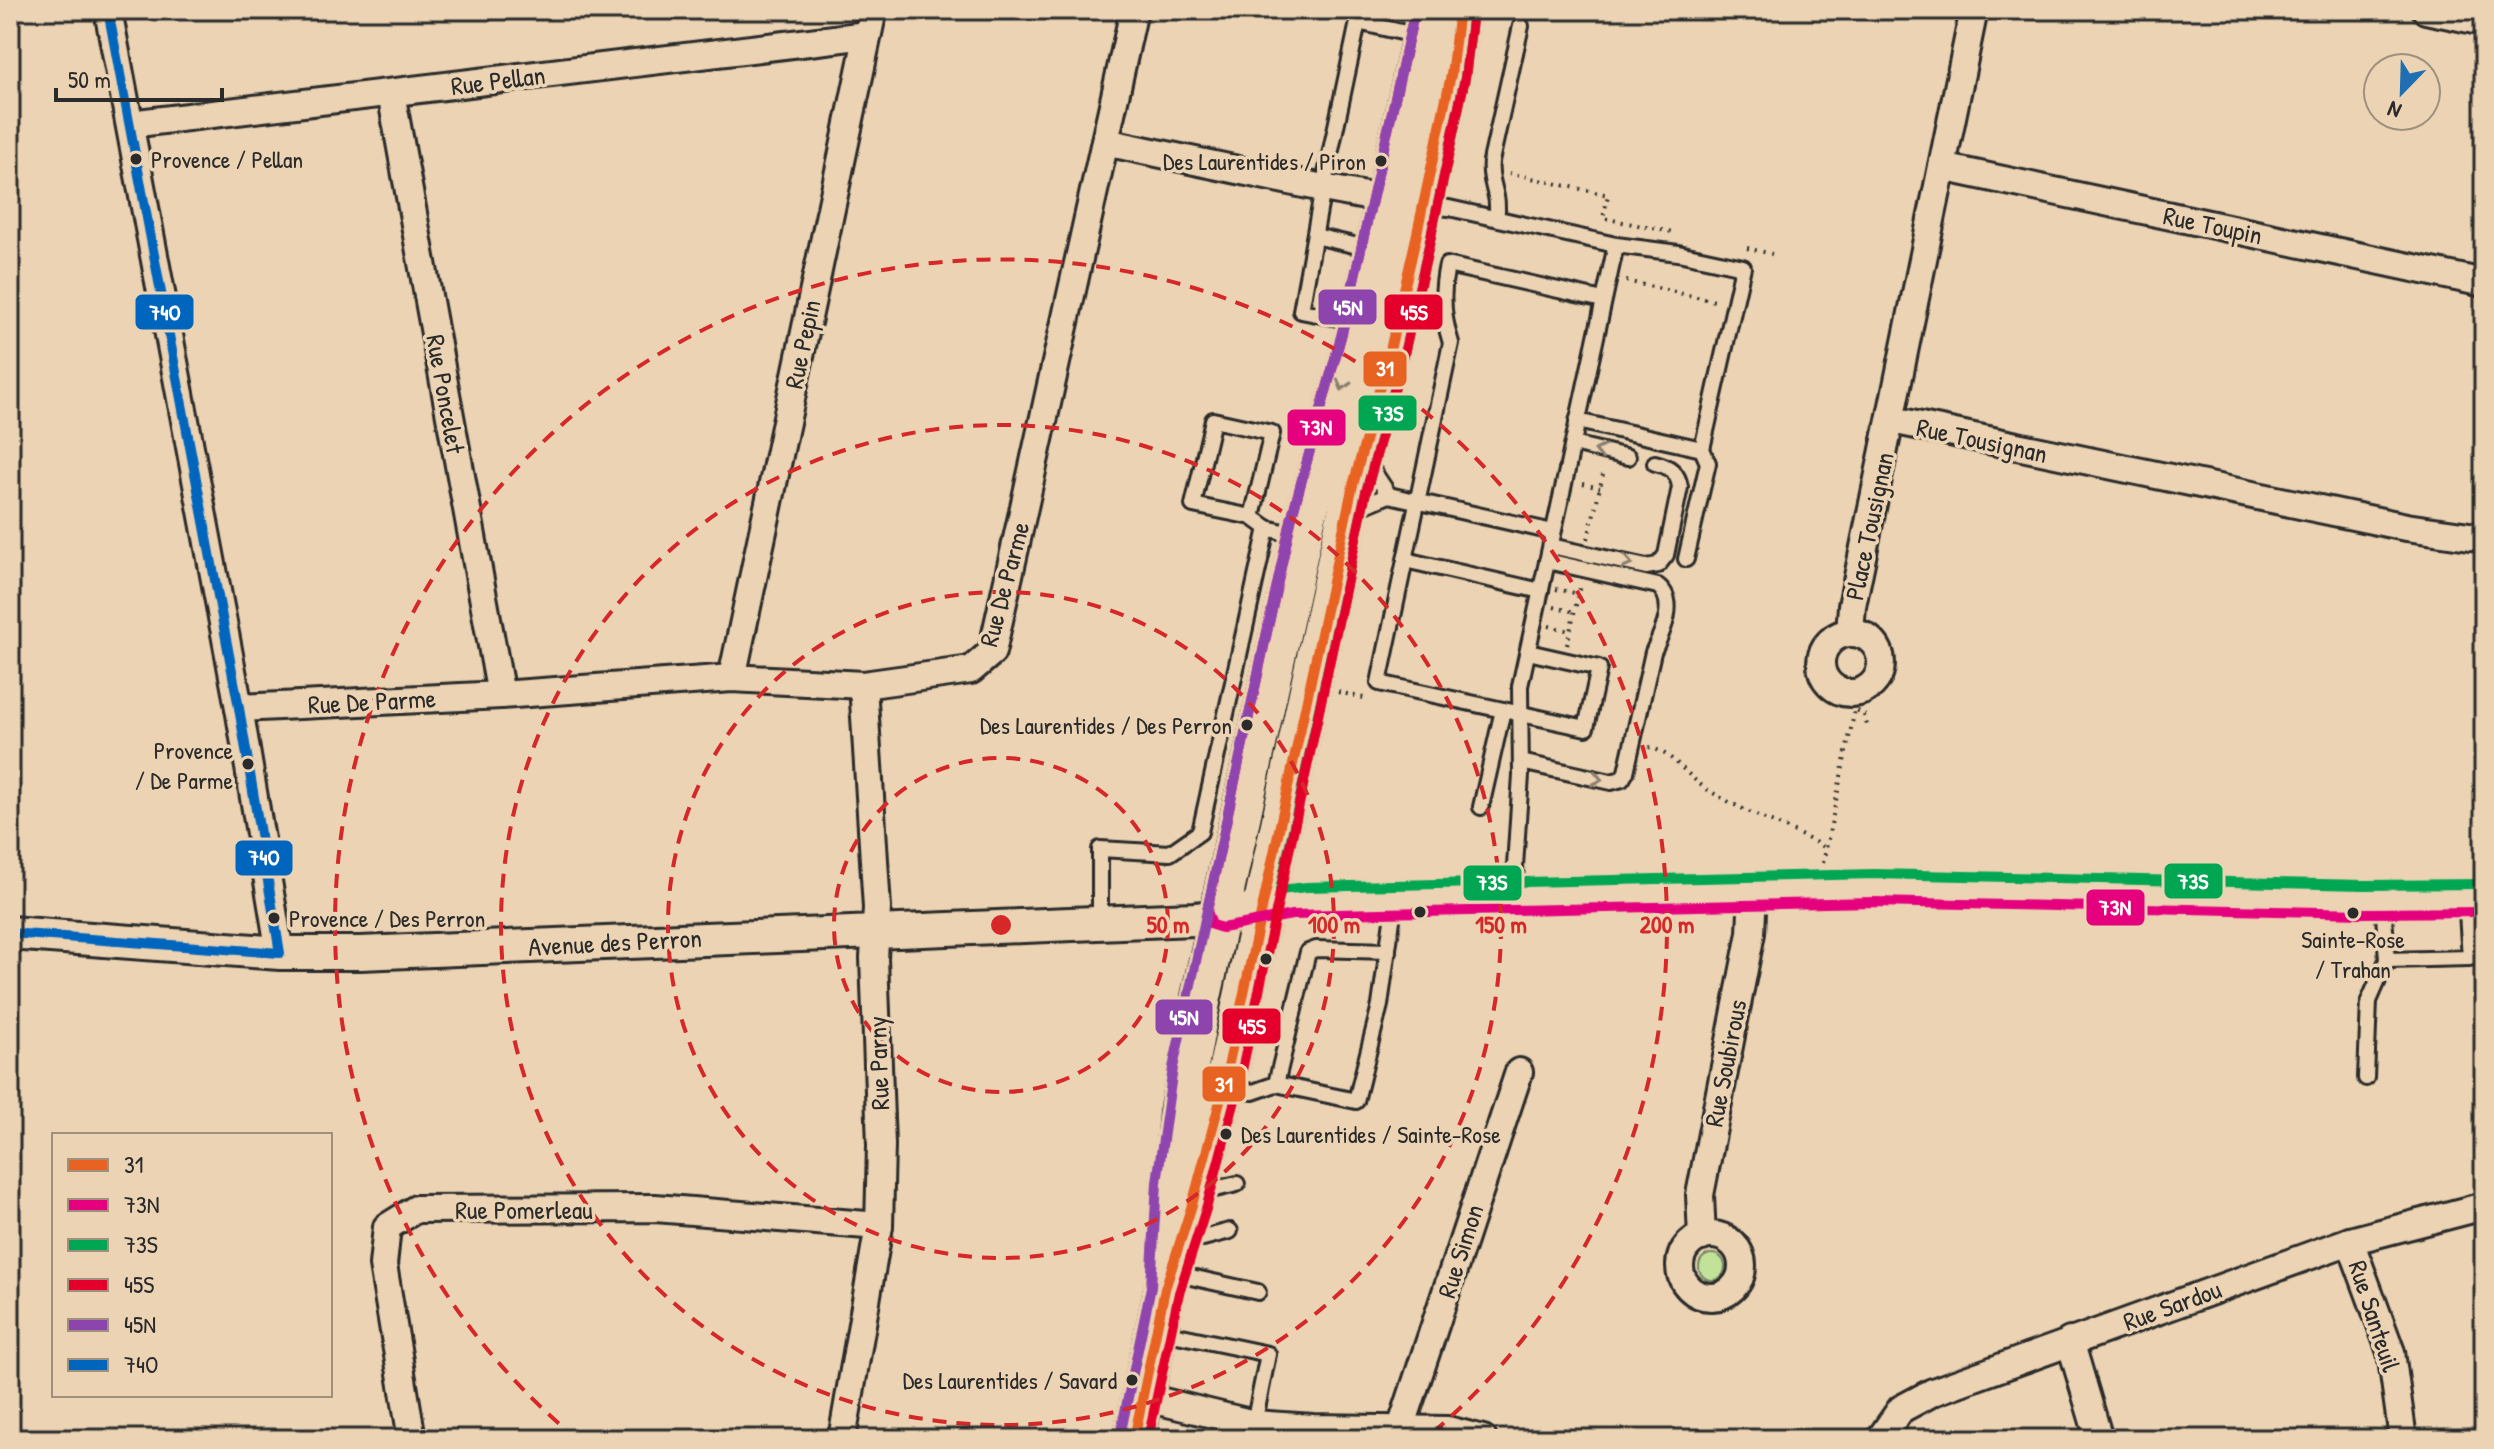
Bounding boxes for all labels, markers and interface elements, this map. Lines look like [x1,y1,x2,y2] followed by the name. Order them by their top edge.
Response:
[56,52,222,102] scale bar
[2362,52,2442,132] north arrow
[449,57,547,103] street label: Rue Pellan
[68,63,111,95] text: 50 m
[2383,94,2405,127] text: N
[151,143,303,175] place label: Provence / Pellan
[1163,145,1366,177] place label: Des Laurentides / Piron
[128,151,144,167] marker: Provence / Pellan
[1373,153,1389,169] marker: Des Laurentides / Piron
[2160,197,2266,253] street label: Rue Toupin
[1317,288,1378,326] line badge: 45N
[1333,292,1363,322] text: 45N
[134,293,195,331] line badge: 74O
[1383,293,1444,331] line badge: 45S
[776,296,828,392] street label: Rue Pepin
[148,297,181,327] text: 74O
[1400,297,1429,327] text: 45S
[418,332,474,457] street label: Rue Poncelet
[1362,350,1408,388] line badge: 31
[1376,353,1394,383] text: 31
[1336,377,1352,391] one-way arrow
[1357,394,1418,432] line badge: 73S
[1372,398,1404,428] text: 73S
[1286,408,1347,447] line badge: 73N
[1913,409,2051,471] street label: Rue Tousignan
[1299,412,1333,442] text: 73N
[1594,443,1608,460] one-way arrow
[1836,449,1902,603] street label: Place Tousignan
[971,518,1037,650] street label: Rue De Parme
[1619,554,1633,571] one-way arrow
[307,680,437,722] street label: Rue De Parme
[980,709,1232,741] place label: Des Laurentides / Des Perron
[1239,717,1255,733] marker: Des Laurentides / Des Perron
[135,734,233,796] place label: Provence / De Parme
[240,756,256,772] marker: Provence / De Parme
[1590,770,1603,787] one-way arrow
[234,839,294,877] line badge: 74O
[247,842,280,872] text: 74O
[2163,862,2224,900] line badge: 73S
[1462,864,1523,902] line badge: 73S
[2177,866,2209,896] text: 73S
[1476,867,1508,897] text: 73S
[2085,888,2146,927] line badge: 73N
[2098,892,2132,922] text: 73N
[289,902,485,934] place label: Provence / Des Perron
[1412,904,1428,920] unlabelled marker
[2345,905,2361,921] marker: Sainte-Rose / Trahan
[1147,908,1189,940] text: 50 m
[1308,908,1360,940] text: 100 m
[1475,908,1527,940] text: 150 m
[1640,908,1694,940] text: 200 m
[266,910,282,926] marker: Provence / Des Perron
[987,911,1015,939] centre of rings
[527,920,703,964] street label: Avenue des Perron
[2301,923,2405,985] place label: Sainte-Rose / Trahan
[1258,951,1274,967] unlabelled marker
[1696,996,1754,1130] street label: Rue Soubirous
[1154,998,1214,1036] line badge: 45N
[1169,1002,1199,1032] text: 45N
[1221,1007,1282,1045] line badge: 45S
[1238,1011,1267,1041] text: 45S
[859,1015,897,1111] street label: Rue Parny
[1201,1065,1247,1103] line badge: 31
[1215,1069,1233,1099] text: 31
[1241,1118,1501,1150] place label: Des Laurentides / Sainte-Rose
[1218,1126,1234,1142] marker: Des Laurentides / Sainte-Rose
[52,1133,332,1397] legend
[124,1148,143,1180] text: 31
[124,1188,159,1220] text: 73N
[455,1192,593,1227] street label: Rue Pomerleau
[1428,1200,1492,1302] street label: Rue Simon
[124,1228,158,1260] text: 73S
[2341,1256,2409,1376] street label: Rue Santeuil
[124,1268,154,1300] text: 45S
[2118,1271,2226,1339] street label: Rue Sardou
[124,1308,156,1340] text: 45N
[124,1348,158,1380] text: 74O
[903,1364,1117,1396] place label: Des Laurentides / Savard
[1124,1372,1140,1388] marker: Des Laurentides / Savard

